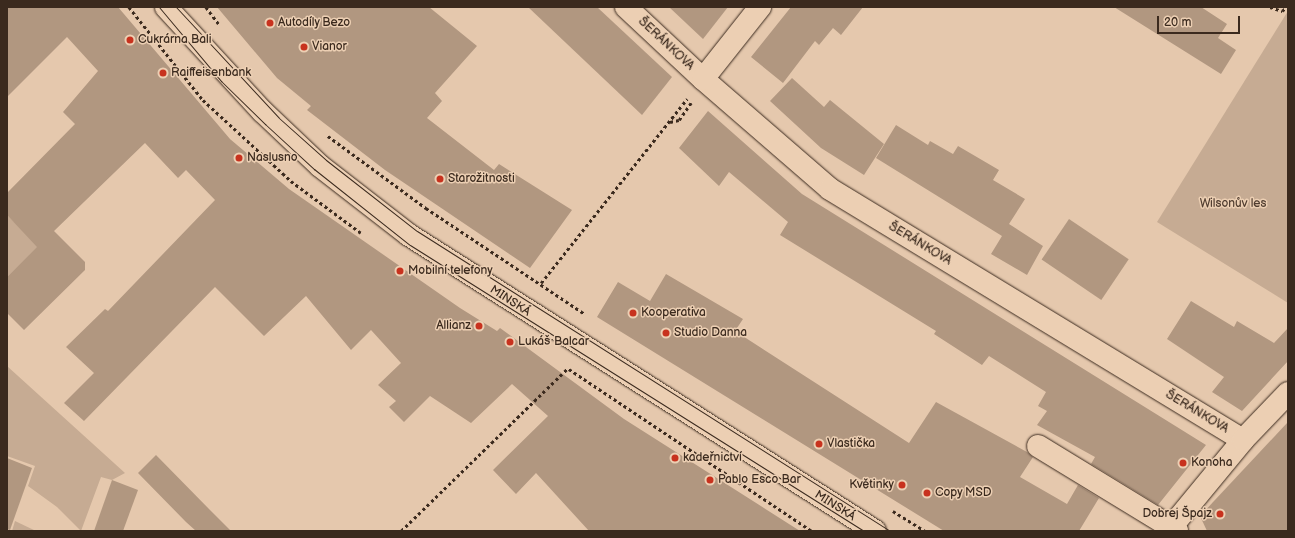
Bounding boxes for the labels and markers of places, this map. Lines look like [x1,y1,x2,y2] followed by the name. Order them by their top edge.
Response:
[278,16,351,30] place label: Autodíly Bezo
[265,18,275,28] marker: Autodíly Bezo
[138,33,212,47] place label: Cukrárna Bali
[125,35,135,45] marker: Cukrárna Bali
[312,40,347,54] place label: Vianor
[299,42,309,52] marker: Vianor
[171,66,251,80] place label: Raiffeisenbank
[158,68,168,78] marker: Raiffeisenbank
[247,151,298,165] place label: Naslusno
[234,153,244,163] marker: Naslusno
[448,172,515,186] place label: Starožitnosti
[435,174,445,184] marker: Starožitnosti
[408,264,493,278] place label: Mobilní telefony
[395,266,405,276] marker: Mobilní telefony
[641,306,706,320] place label: Kooperativa
[628,308,638,318] marker: Kooperativa
[436,319,471,333] place label: Allianz
[474,321,484,331] marker: Allianz
[674,326,747,340] place label: Studio Danna
[661,328,671,338] marker: Studio Danna
[518,335,589,349] place label: Lukáš Balcar
[505,337,515,347] marker: Lukáš Balcar
[827,437,875,451] place label: Vlastička
[814,439,824,449] marker: Vlastička
[683,451,742,465] place label: kadeřnictví
[670,453,680,463] marker: kadeřnictví
[1191,456,1232,470] place label: Konoha
[1178,458,1188,468] marker: Konoha
[718,473,801,487] place label: Pablo Esco Bar
[705,475,715,485] marker: Pablo Esco Bar
[849,478,894,492] place label: Květinky
[897,480,907,490] marker: Květinky
[935,486,992,500] place label: Copy MSD
[922,488,932,498] marker: Copy MSD
[1142,507,1212,521] place label: Dobrej Špajz
[1215,509,1225,519] marker: Dobrej Špajz

